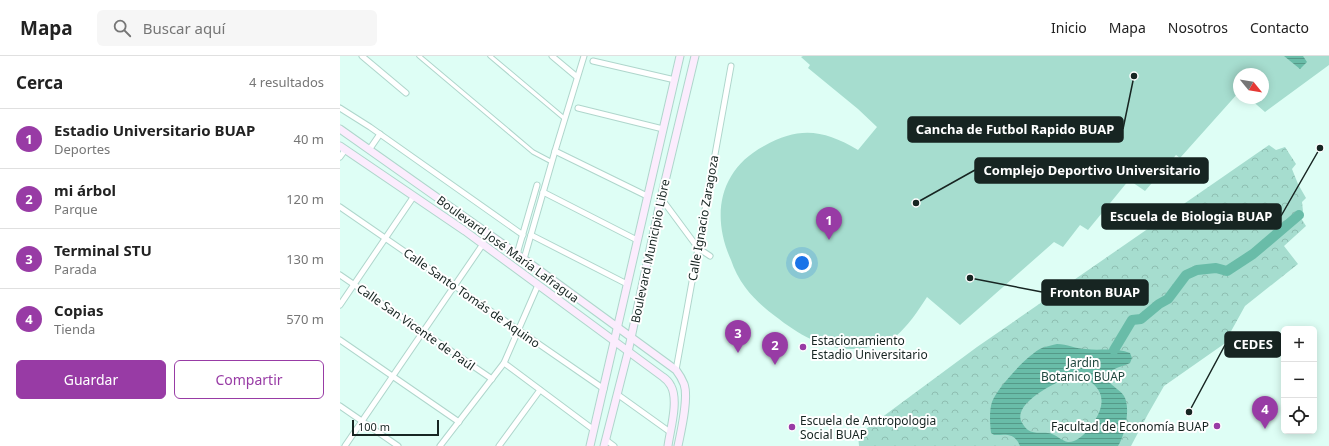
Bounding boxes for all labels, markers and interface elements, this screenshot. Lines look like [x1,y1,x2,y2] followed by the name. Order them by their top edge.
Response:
[97,10,377,46] search box
[20,15,73,41] text: Mapa
[111,17,133,39] icon: search
[143,18,225,38] text: Buscar aquí
[1051,18,1087,37] text: Inicio
[1109,18,1146,37] text: Mapa
[1168,18,1228,37] text: Nosotros
[1250,18,1309,37] text: Contacto
[1233,68,1269,104] north arrow
[16,71,63,94] text: Cerca
[249,73,324,91] text: 4 resultados
[908,117,1123,142] callout: Cancha de Futbol Rapido BUAP
[54,120,255,140] text: Estadio Universitario BUAP
[916,120,1114,138] text: Cancha de Futbol Rapido BUAP
[25,130,33,148] text: 1
[294,130,324,148] text: 40 m
[54,140,110,158] text: Deportes
[684,154,722,282] street label: Calle Ignacio Zaragoza
[975,158,1208,183] callout: Complejo Deportivo Universitario
[983,161,1201,179] text: Complejo Deportivo Universitario
[626,177,674,325] street label: Boulevard Municipio Libre
[54,180,116,200] text: mi árbol
[25,190,33,208] text: 2
[286,190,324,208] text: 120 m
[433,192,583,306] street label: Boulevard José María Lafragua
[54,200,98,218] text: Parque
[1102,204,1281,229] callout: Escuela de Biologia BUAP
[816,207,842,240] pin: 1
[1110,207,1272,225] text: Escuela de Biologia BUAP
[54,240,152,260] text: Terminal STU
[400,244,544,352] street label: Calle Santo Tomás de Aquino
[25,250,33,268] text: 3
[286,250,324,268] text: 130 m
[792,253,812,273] your location
[54,260,97,278] text: Parada
[354,280,478,374] street label: Calle San Vicente de Paúl
[1042,280,1148,305] callout: Fronton BUAP
[1050,283,1140,301] text: Fronton BUAP
[54,300,104,320] text: Copias
[25,310,33,328] text: 4
[286,310,324,328] text: 570 m
[54,320,95,338] text: Tienda
[725,320,751,353] pin: 3
[1281,326,1317,434] map controls
[1281,326,1317,362] button: +
[762,332,788,365] pin: 2
[811,332,928,363] place label: Estacionamiento Estadio Universitario
[1225,332,1281,357] callout: CEDES
[1233,335,1273,353] text: CEDES
[798,342,808,352] marker: Estacionamiento Estadio Universitario
[1041,354,1125,385] park label: Jardin Botanico BUAP
[16,360,166,399] button: Guardar
[174,360,324,399] button: Compartir
[1281,362,1317,398] button: −
[1252,396,1278,429] pin: 4
[1281,398,1317,434] button: locate
[800,412,936,443] place label: Escuela de Antropologia Social BUAP
[352,418,439,437] scale bar
[1051,418,1209,435] place label: Facultad de Economía BUAP
[358,419,390,434] text: 100 m
[1212,421,1222,431] marker: Facultad de Economía BUAP
[787,422,797,432] marker: Escuela de Antropologia Social BUAP

